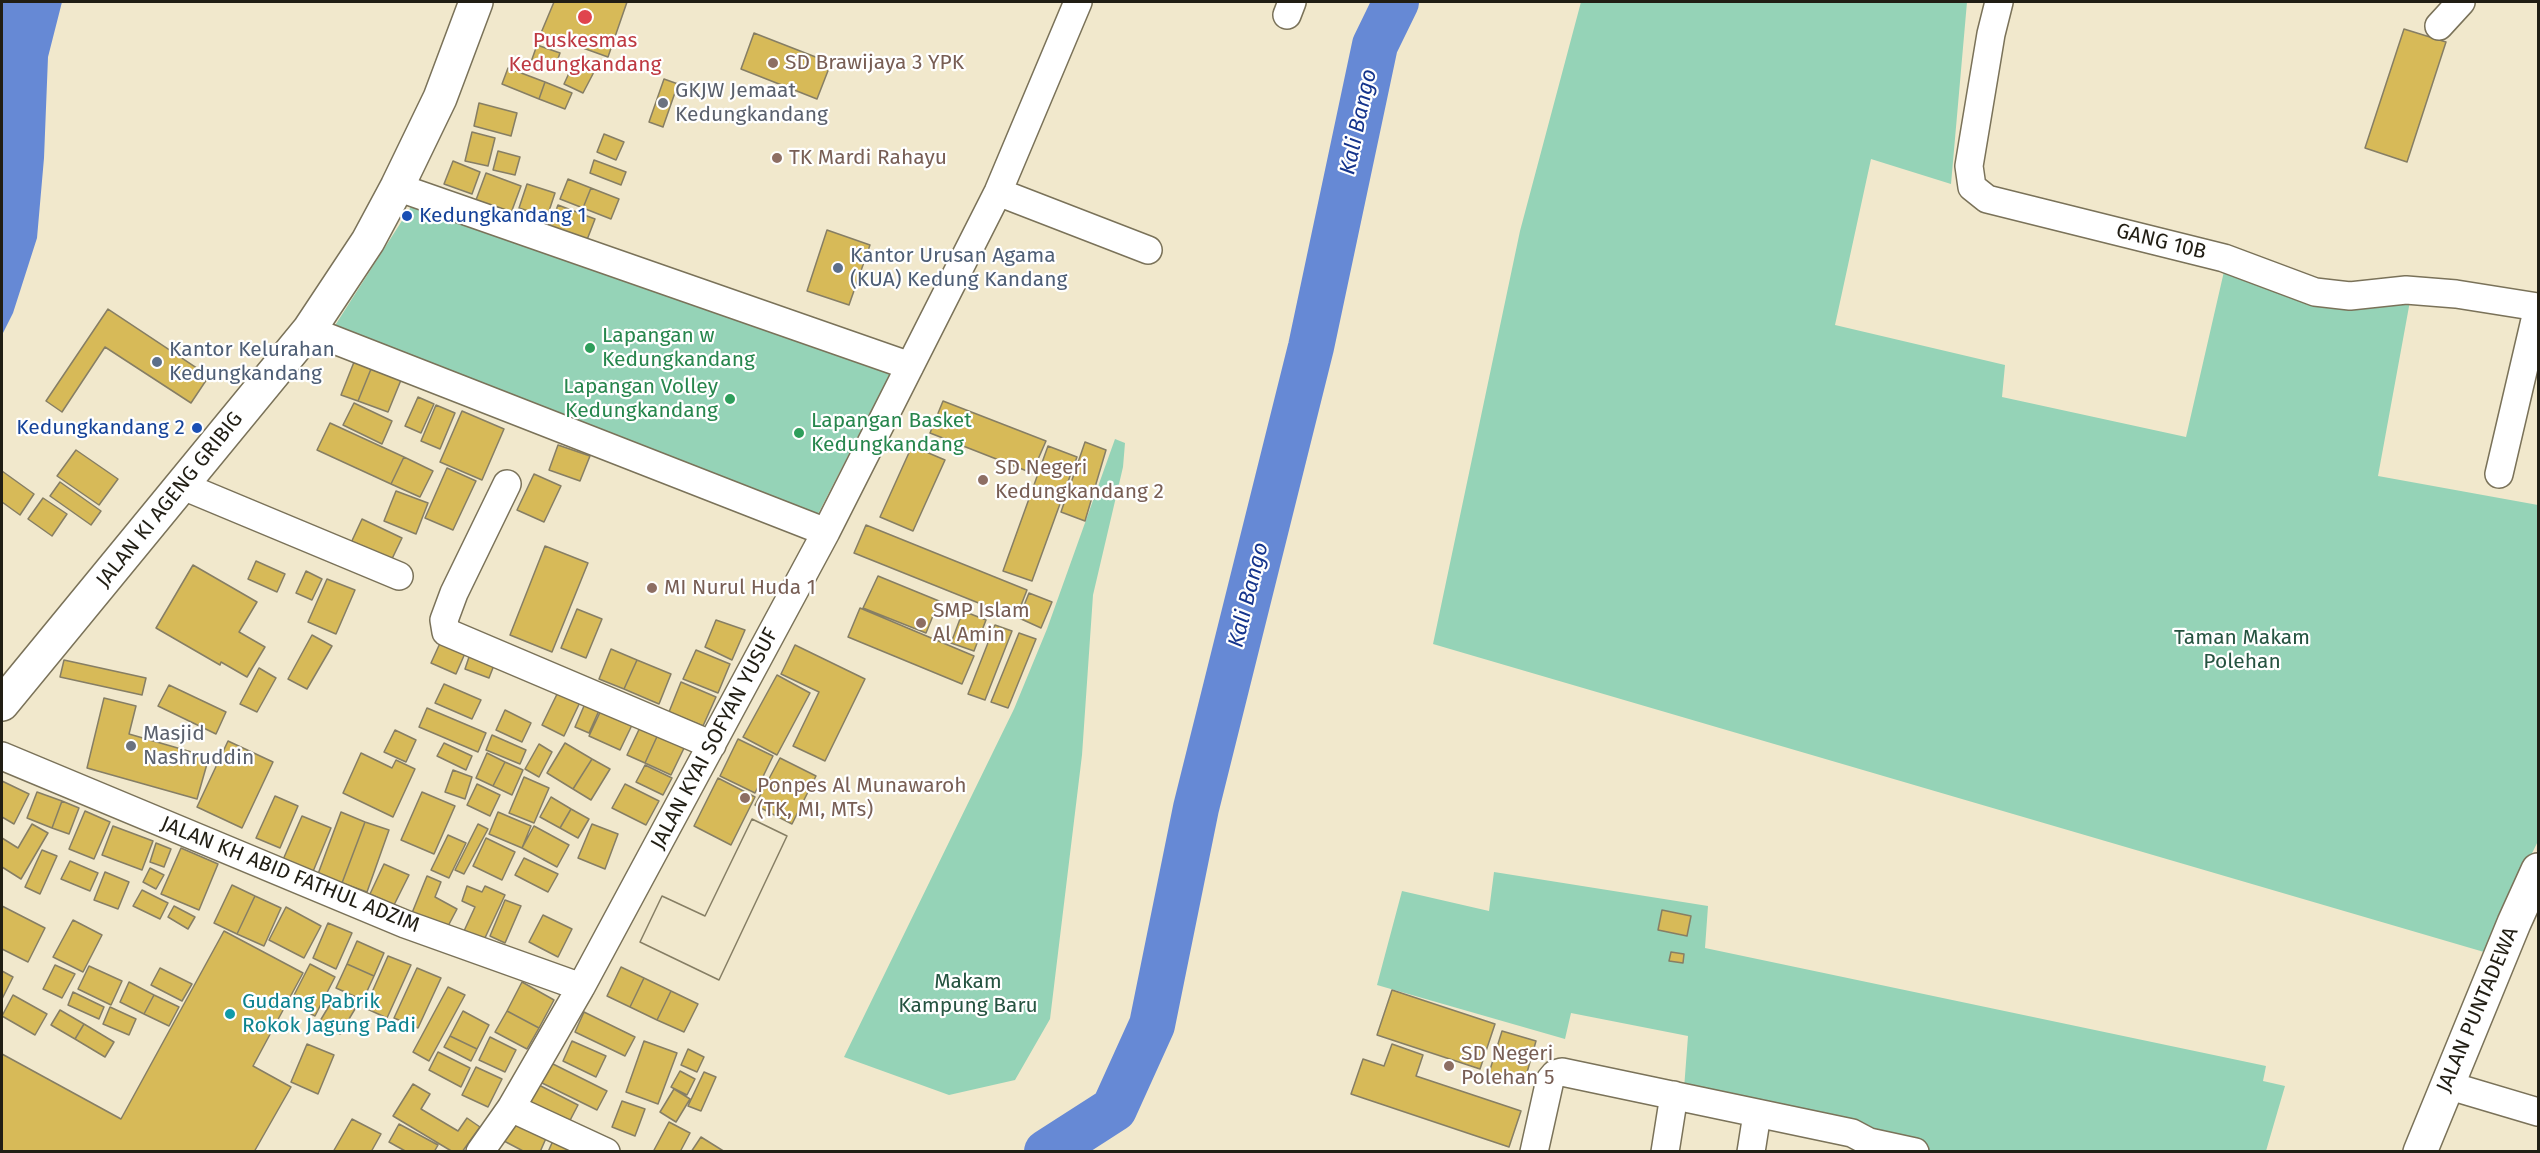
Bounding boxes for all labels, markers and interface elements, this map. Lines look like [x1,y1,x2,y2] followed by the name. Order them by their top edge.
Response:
[576,8,594,26] marker: Puskesmas Kedungkandang
[509,28,661,78] place label: Puskesmas Kedungkandang
[785,50,964,76] place label: SD Brawijaya 3 YPK
[766,56,780,70] marker: SD Brawijaya 3 YPK
[1335,67,1383,177] water label: Kali Bango
[675,78,828,128] place label: GKJW Jemaat Kedungkandang
[656,96,670,110] marker: GKJW Jemaat Kedungkandang
[789,145,947,171] place label: TK Mardi Rahayu
[770,151,784,165] marker: TK Mardi Rahayu
[419,203,587,229] place label: Kedungkandang 1
[400,209,414,223] marker: Kedungkandang 1
[2113,219,2209,265] street label: GANG 10B
[850,243,1067,293] place label: Kantor Urusan Agama (KUA) Kedung Kandang
[831,261,845,275] marker: Kantor Urusan Agama (KUA) Kedung Kandang
[602,323,755,373] place label: Lapangan w Kedungkandang
[169,337,335,387] place label: Kantor Kelurahan Kedungkandang
[583,341,597,355] marker: Lapangan w Kedungkandang
[150,355,164,369] marker: Kantor Kelurahan Kedungkandang
[563,374,718,424] place label: Lapangan Volley Kedungkandang
[723,392,737,406] marker: Lapangan Volley Kedungkandang
[91,407,249,593] street label: JALAN KI AGENG GRIBIG
[811,408,972,458] place label: Lapangan Basket Kedungkandang
[16,415,185,441] place label: Kedungkandang 2
[190,421,204,435] marker: Kedungkandang 2
[792,426,806,440] marker: Lapangan Basket Kedungkandang
[995,455,1164,505] place label: SD Negeri Kedungkandang 2
[976,473,990,487] marker: SD Negeri Kedungkandang 2
[1223,540,1275,650] water label: Kali Bango
[664,575,816,601] place label: MI Nurul Huda 1
[645,581,659,595] marker: MI Nurul Huda 1
[933,598,1030,648] place label: SMP Islam Al Amin
[914,616,928,630] marker: SMP Islam Al Amin
[646,624,784,854] street label: JALAN KYAI SOFYAN YUSUF
[2174,625,2310,675] park label: Taman Makam Polehan
[143,721,254,771] place label: Masjid Nashruddin
[124,739,138,753] marker: Masjid Nashruddin
[757,773,967,823] place label: Ponpes Al Munawaroh (TK, MI, MTs)
[738,791,752,805] marker: Ponpes Al Munawaroh (TK, MI, MTs)
[157,811,423,939] street label: JALAN KH ABID FATHUL ADZIM
[2432,923,2524,1097] street label: JALAN PUNTADEWA
[898,969,1038,1019] park label: Makam Kampung Baru
[242,989,416,1039] place label: Gudang Pabrik Rokok Jagung Padi
[223,1007,237,1021] marker: Gudang Pabrik Rokok Jagung Padi
[1461,1041,1554,1091] place label: SD Negeri Polehan 5
[1442,1059,1456,1073] marker: SD Negeri Polehan 5

